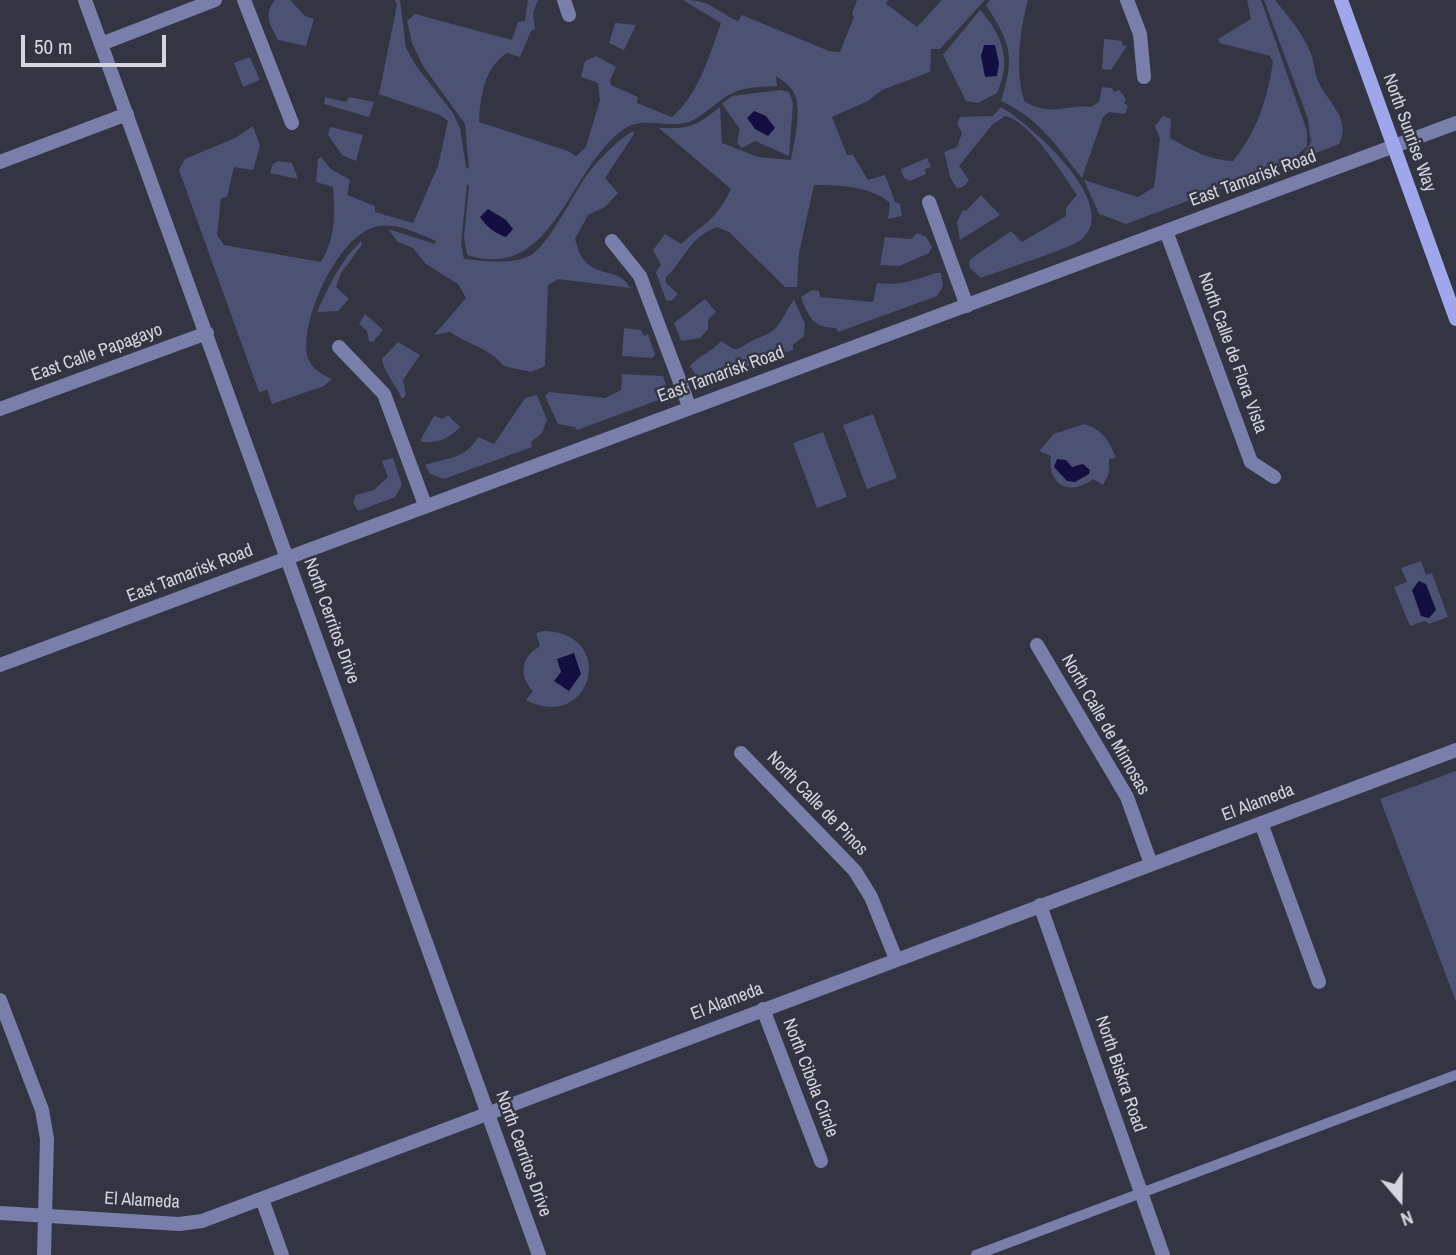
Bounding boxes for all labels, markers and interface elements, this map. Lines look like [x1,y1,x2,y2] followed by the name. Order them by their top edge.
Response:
[24,21,170,65] scale bar
[34,32,72,61] text: 50 m
[1378,71,1440,195] street label: North Sunrise Way
[1187,146,1319,212] street label: East Tamarisk Road
[1193,270,1271,436] street label: North Calle de Flora Vista
[29,319,165,387] street label: East Calle Papagayo
[655,342,787,408] street label: East Tamarisk Road
[124,540,256,608] street label: East Tamarisk Road
[298,555,364,687] street label: North Cerritos Drive
[1056,651,1154,799] street label: North Calle de Mimosas
[762,748,872,860] street label: North Calle de Pinos
[1219,779,1297,827] street label: El Alameda
[688,978,766,1026] street label: El Alameda
[1090,1013,1150,1135] street label: North Biskra Road
[777,1016,843,1140] street label: North Cibola Circle
[490,1088,556,1220] street label: North Cerritos Drive
[1365,1164,1435,1234] north arrow
[104,1188,180,1214] street label: El Alameda
[1397,1205,1417,1233] text: N

